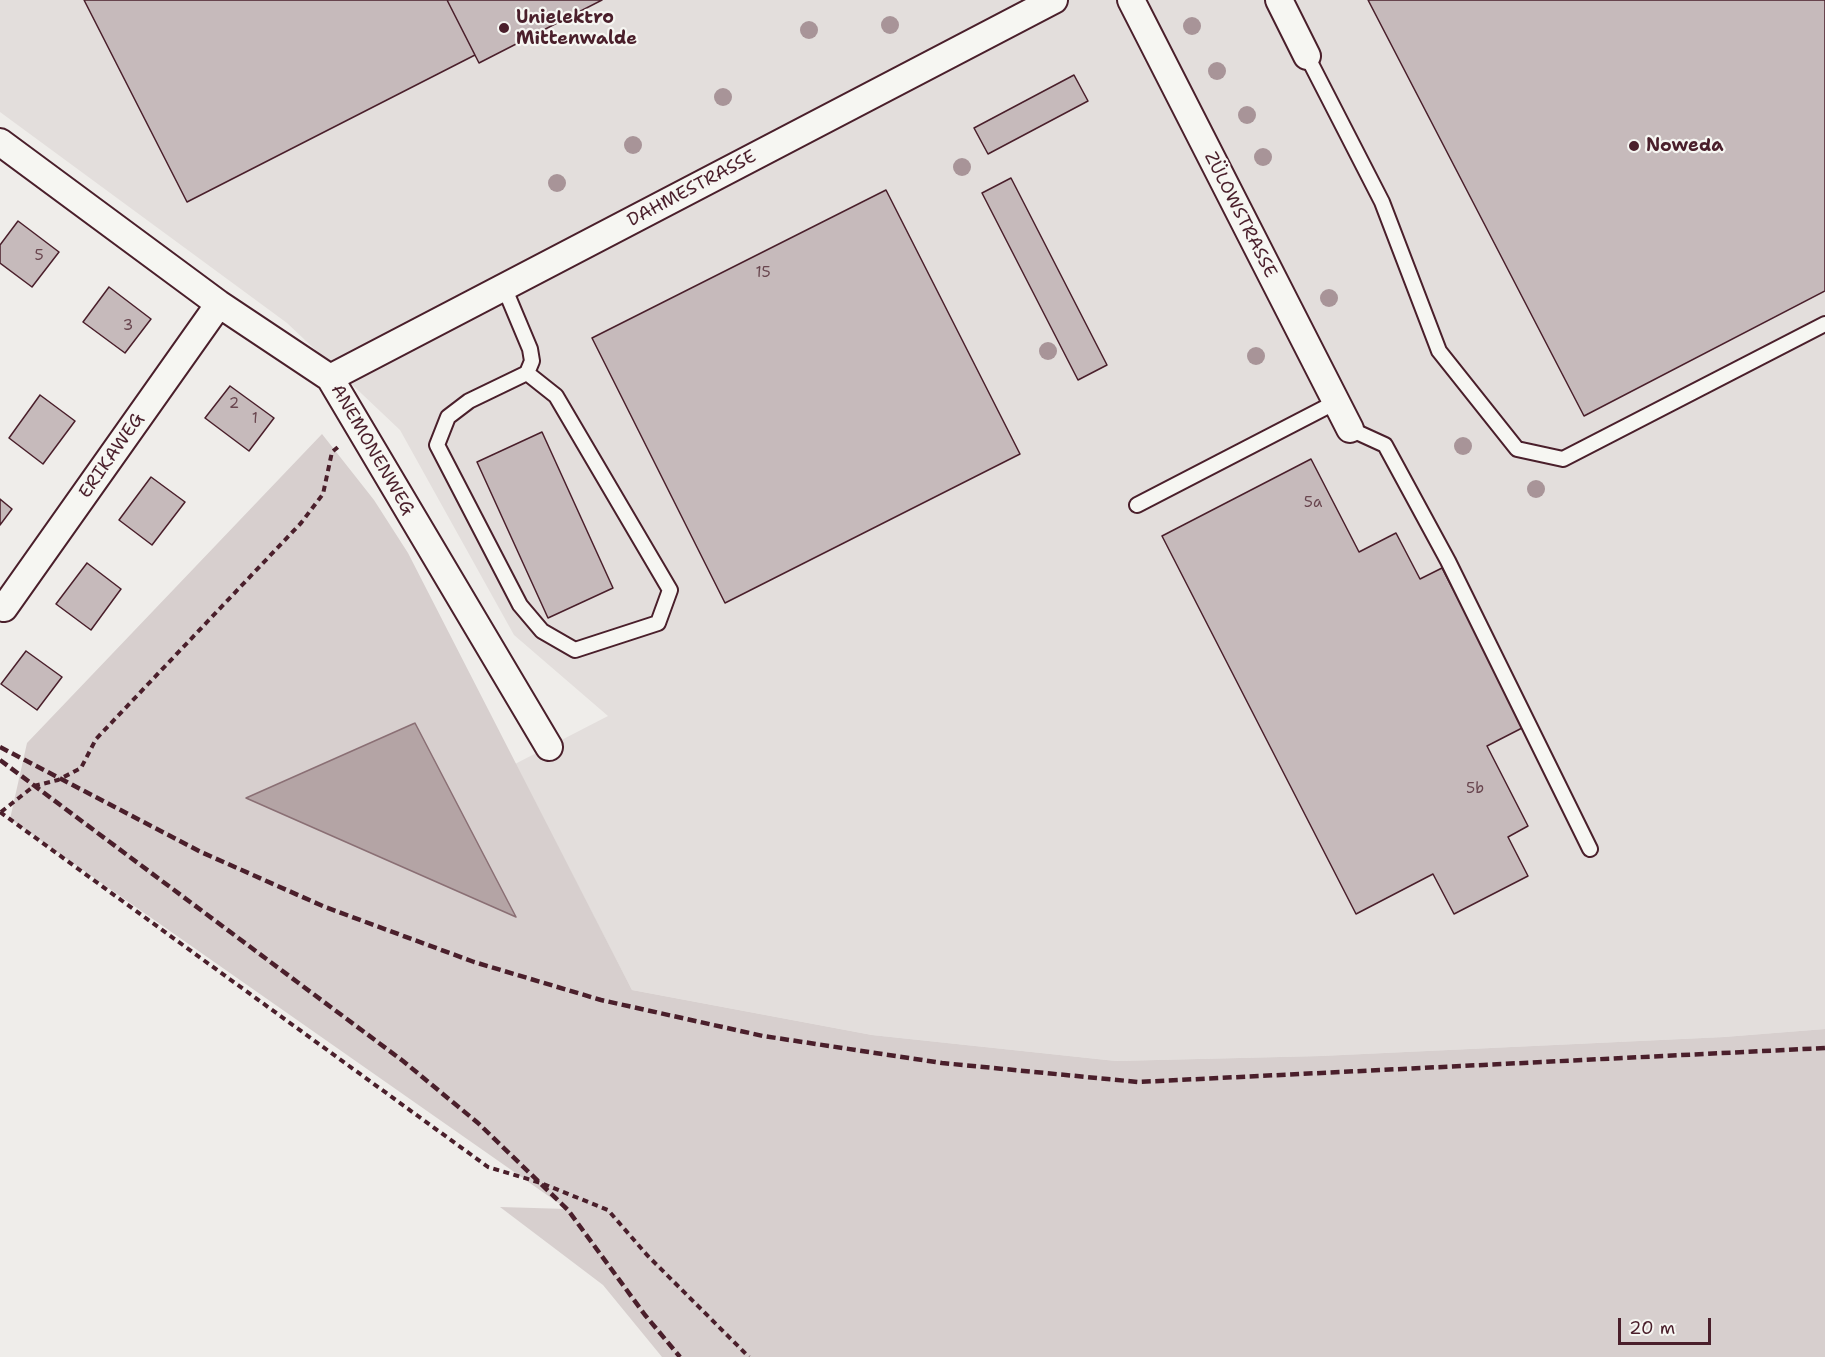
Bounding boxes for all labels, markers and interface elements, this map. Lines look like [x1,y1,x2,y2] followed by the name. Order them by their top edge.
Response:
[516,7,637,50] place label: Unielektro Mittenwalde
[497,21,511,35] marker: Unielektro Mittenwalde
[1646,135,1724,157] place label: Noweda
[1627,139,1641,153] marker: Noweda
[624,146,760,232] street label: DAHMESTRASSE
[1199,148,1281,282] street label: ZÜLOWSTRASSE
[34,247,44,265] house number: 5
[755,264,771,282] house number: 15
[123,317,133,335] house number: 3
[326,381,418,519] street label: ANEMONENWEG
[229,395,239,413] house number: 2
[75,409,149,503] street label: ERIKAWEG
[252,410,258,428] house number: 1
[1304,494,1322,512] house number: 5a
[1466,780,1484,798] house number: 5b
[1621,1306,1714,1344] scale bar
[1629,1316,1675,1340] text: 20 m

